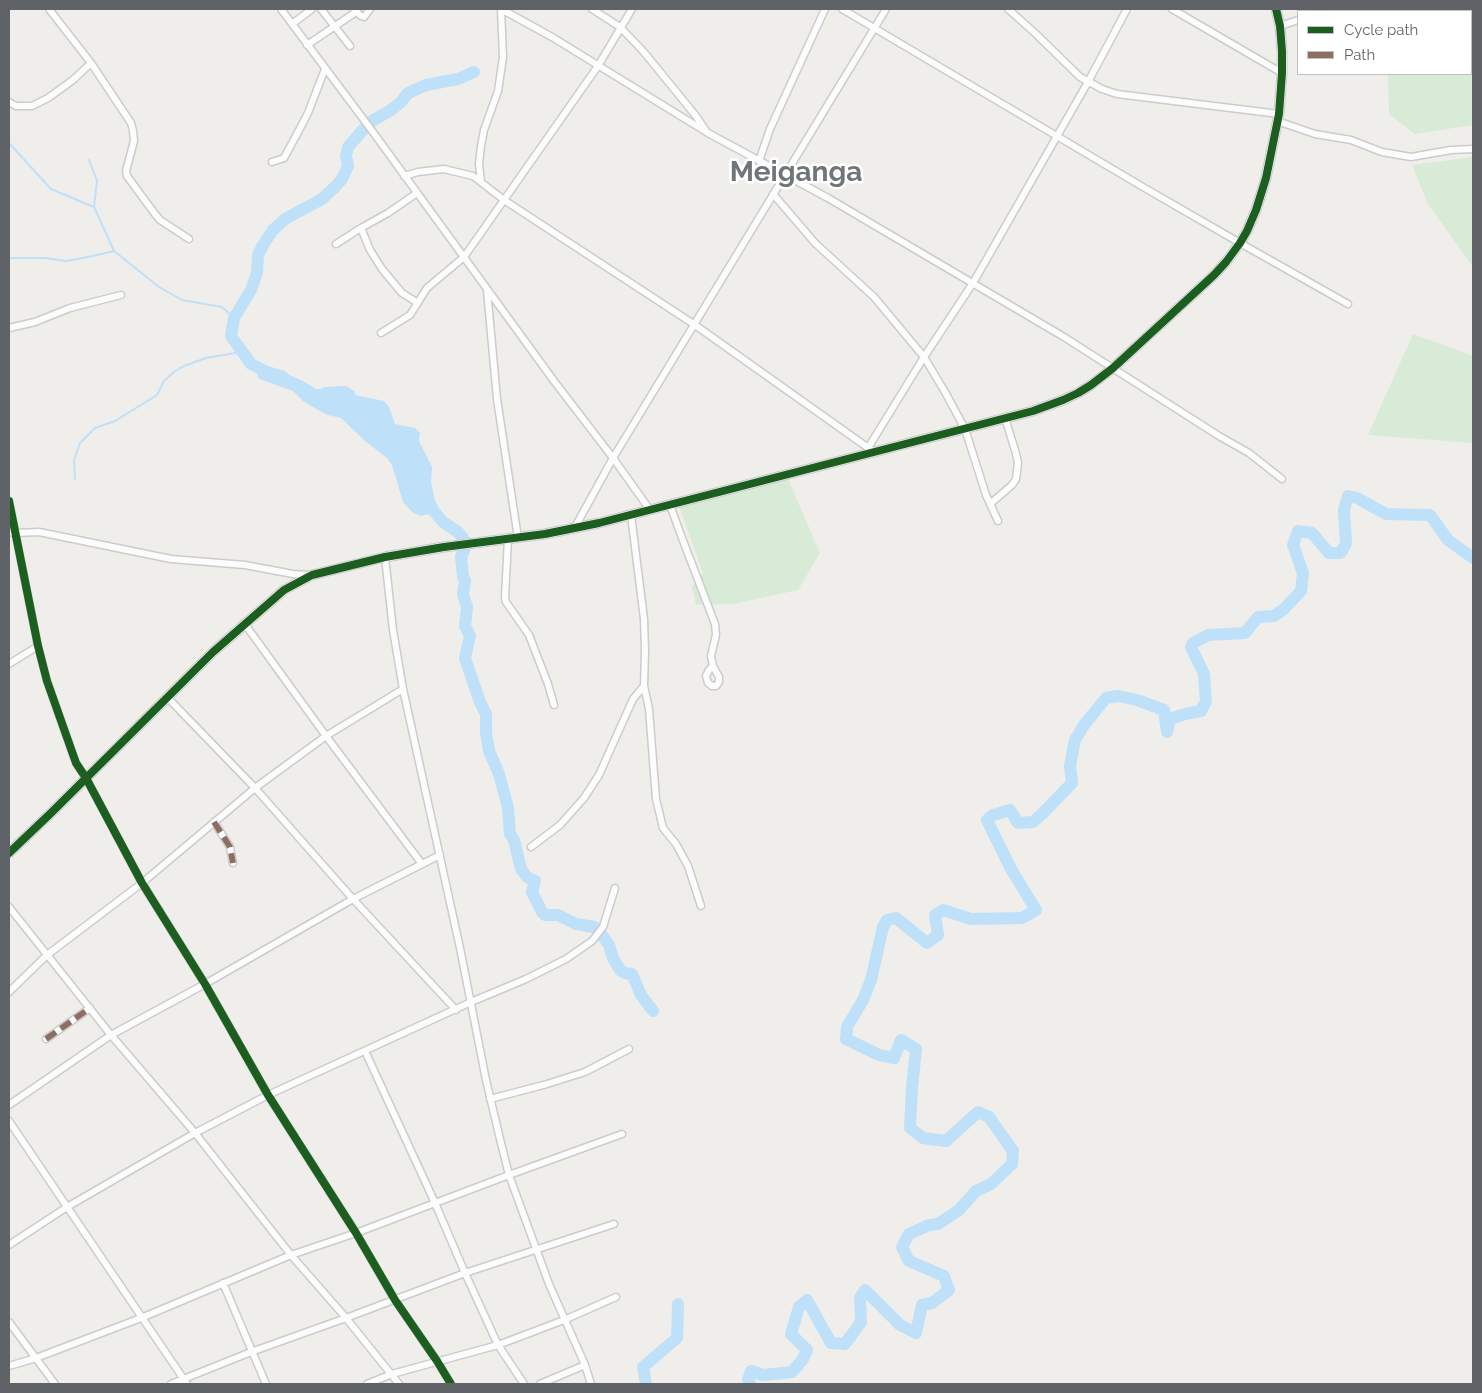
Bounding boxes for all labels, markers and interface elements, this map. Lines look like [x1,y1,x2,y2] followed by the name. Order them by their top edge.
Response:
[1297,10,1472,75] legend
[1344,21,1418,39] text: Cycle path
[1344,46,1375,64] text: Path
[730,156,862,190] district label: Meiganga

